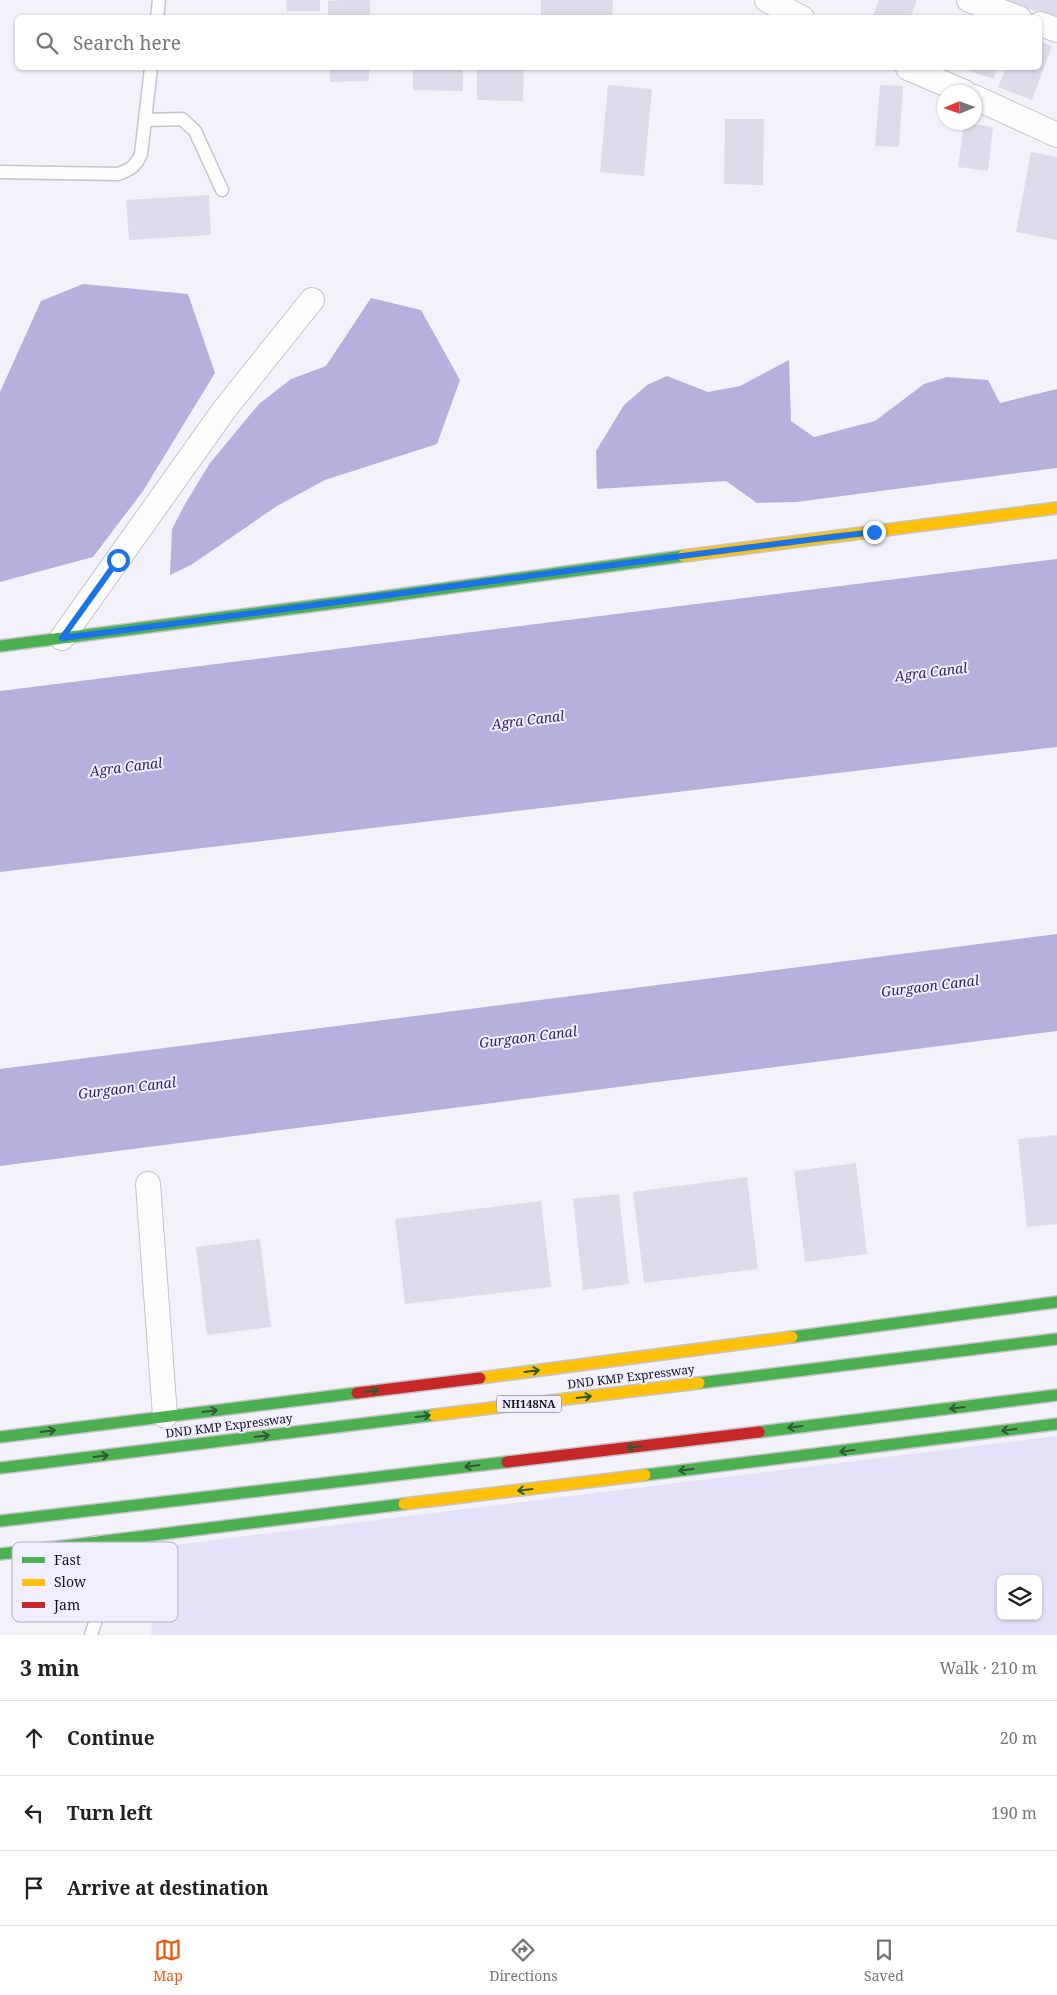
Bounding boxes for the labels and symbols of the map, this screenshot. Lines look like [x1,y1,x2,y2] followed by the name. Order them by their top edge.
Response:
[937,85,982,130] north arrow
[863,521,886,544] route end
[107,549,130,572] route start
[893,658,969,686] water label: Agra Canal
[490,706,566,734] water label: Agra Canal
[88,753,164,781] water label: Agra Canal
[880,970,981,1001] water label: Gurgaon Canal
[478,1021,579,1052] water label: Gurgaon Canal
[77,1072,178,1103] water label: Gurgaon Canal
[566,1360,696,1393] street label: DND KMP Expressway
[524,1366,540,1376] one-way arrow
[363,1386,379,1396] one-way arrow
[576,1392,592,1402] one-way arrow
[496,1396,562,1412] road number: NH148NA
[949,1403,965,1413] one-way arrow
[201,1406,217,1416] one-way arrow
[164,1409,294,1442] street label: DND KMP Expressway
[415,1411,431,1421] one-way arrow
[788,1422,804,1432] one-way arrow
[1001,1425,1017,1435] one-way arrow
[40,1426,56,1436] one-way arrow
[253,1431,269,1441] one-way arrow
[626,1442,642,1452] one-way arrow
[840,1446,856,1456] one-way arrow
[92,1451,108,1461] one-way arrow
[465,1461,481,1471] one-way arrow
[678,1465,694,1475] one-way arrow
[517,1485,533,1495] one-way arrow
[12,1542,178,1622] legend
[54,1550,81,1569] text: Fast
[54,1572,87,1591] text: Slow
[53,1595,80,1614] text: Jam

